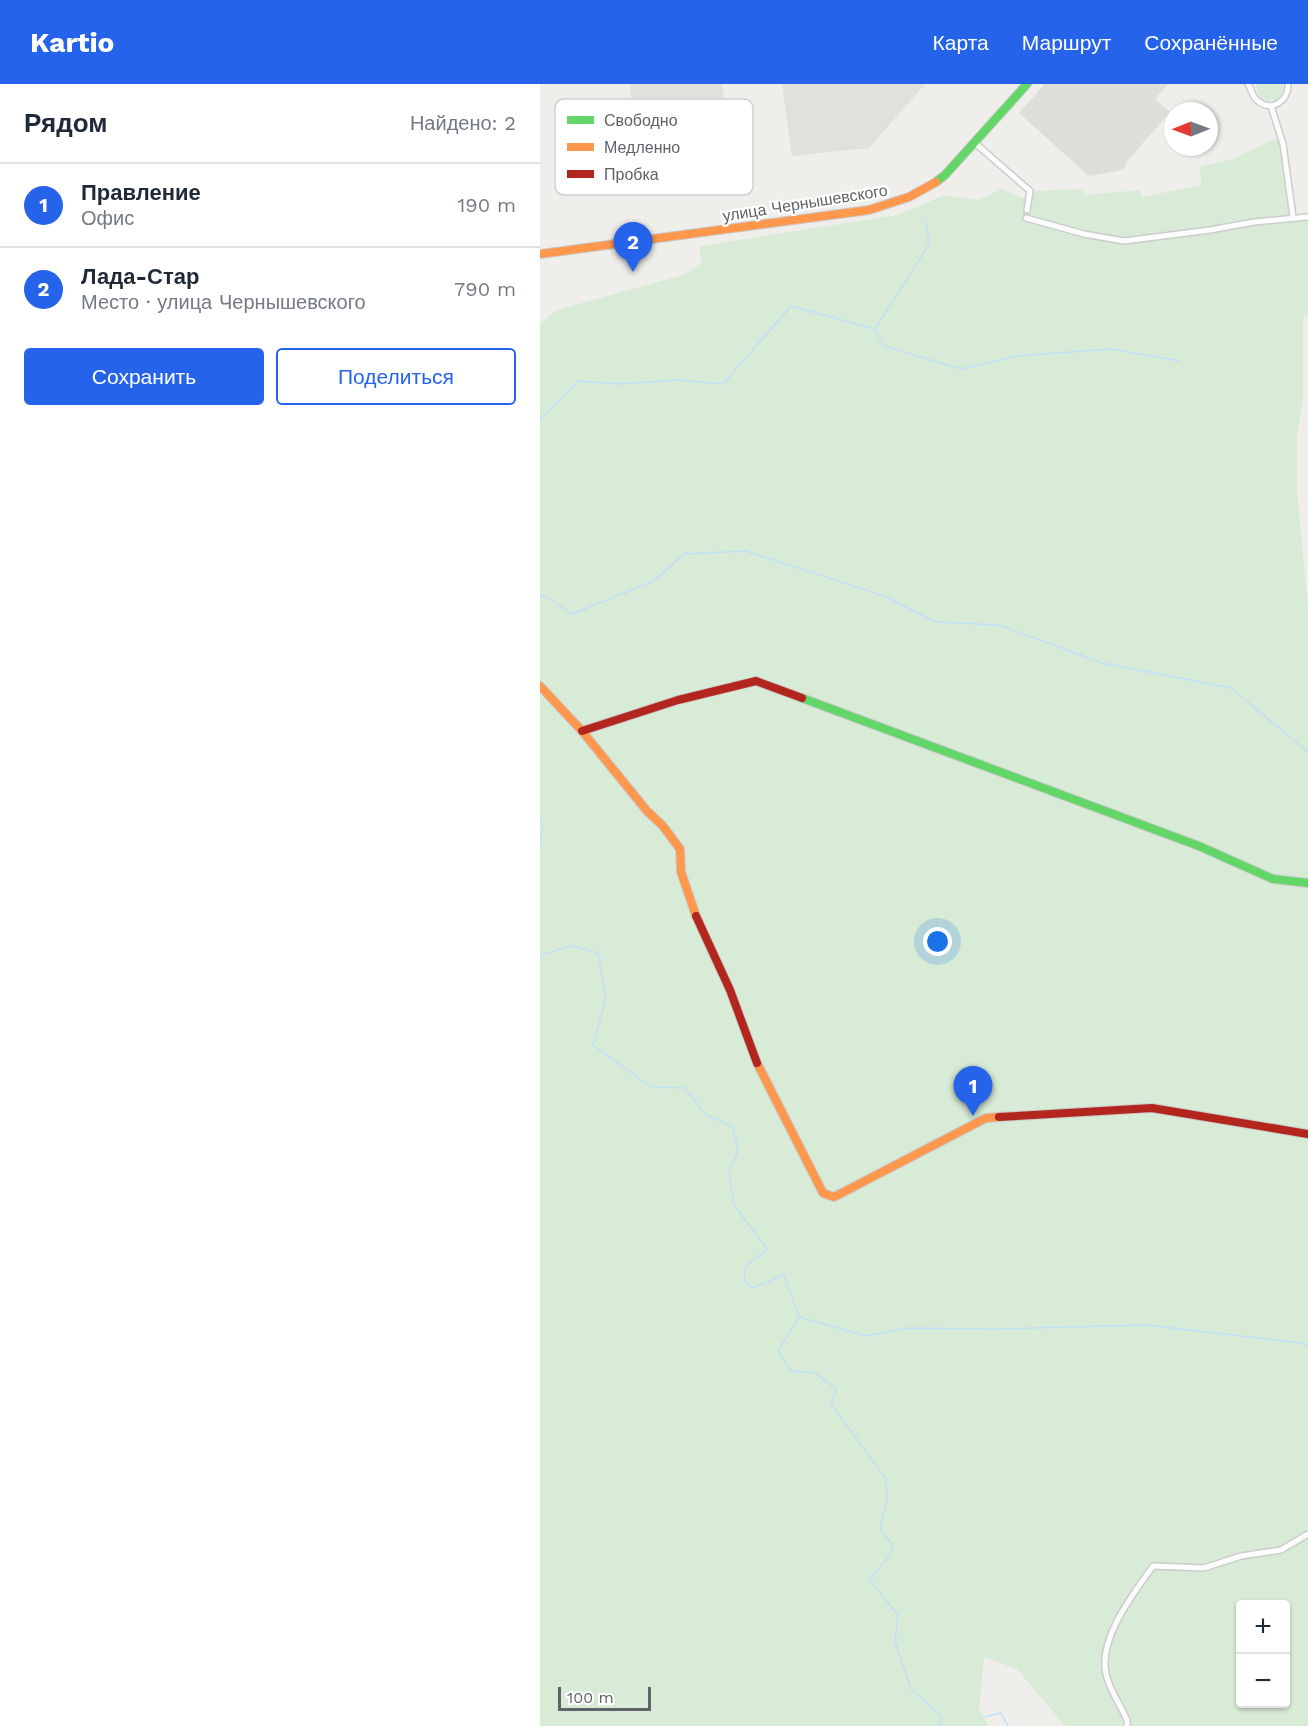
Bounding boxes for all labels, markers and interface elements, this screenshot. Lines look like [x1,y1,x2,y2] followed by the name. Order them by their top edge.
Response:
[30,26,114,59] text: Kartio
[933,30,989,55] text: Карта
[1022,30,1111,55] text: Маршрут
[1144,30,1278,55] text: Сохранённые
[555,99,753,195] legend
[1164,102,1218,156] north arrow
[24,108,107,138] text: Рядом
[410,111,516,135] text: Найдено: 2
[604,111,678,130] text: Свободно
[604,138,680,157] text: Медленно
[604,165,659,184] text: Пробка
[81,180,201,205] text: Правление
[721,181,889,225] street label: улица Чернышевского
[39,193,48,217] text: 1
[458,193,516,217] text: 190 m
[81,206,134,230] text: Офис
[614,222,652,272] pin: 2
[81,264,199,289] text: Лада-Стар
[38,277,49,301] text: 2
[454,277,516,301] text: 790 m
[81,290,366,314] text: Место · улица Чернышевского
[24,348,264,405] button: Сохранить
[276,348,516,405] button: Поделиться
[923,927,952,956] your location
[954,1066,992,1116] pin: 1
[1236,1600,1290,1708] map controls
[1236,1600,1290,1654] button: +
[1236,1654,1290,1708] button: −
[558,1684,651,1712] scale bar
[567,1688,614,1707] text: 100 m

